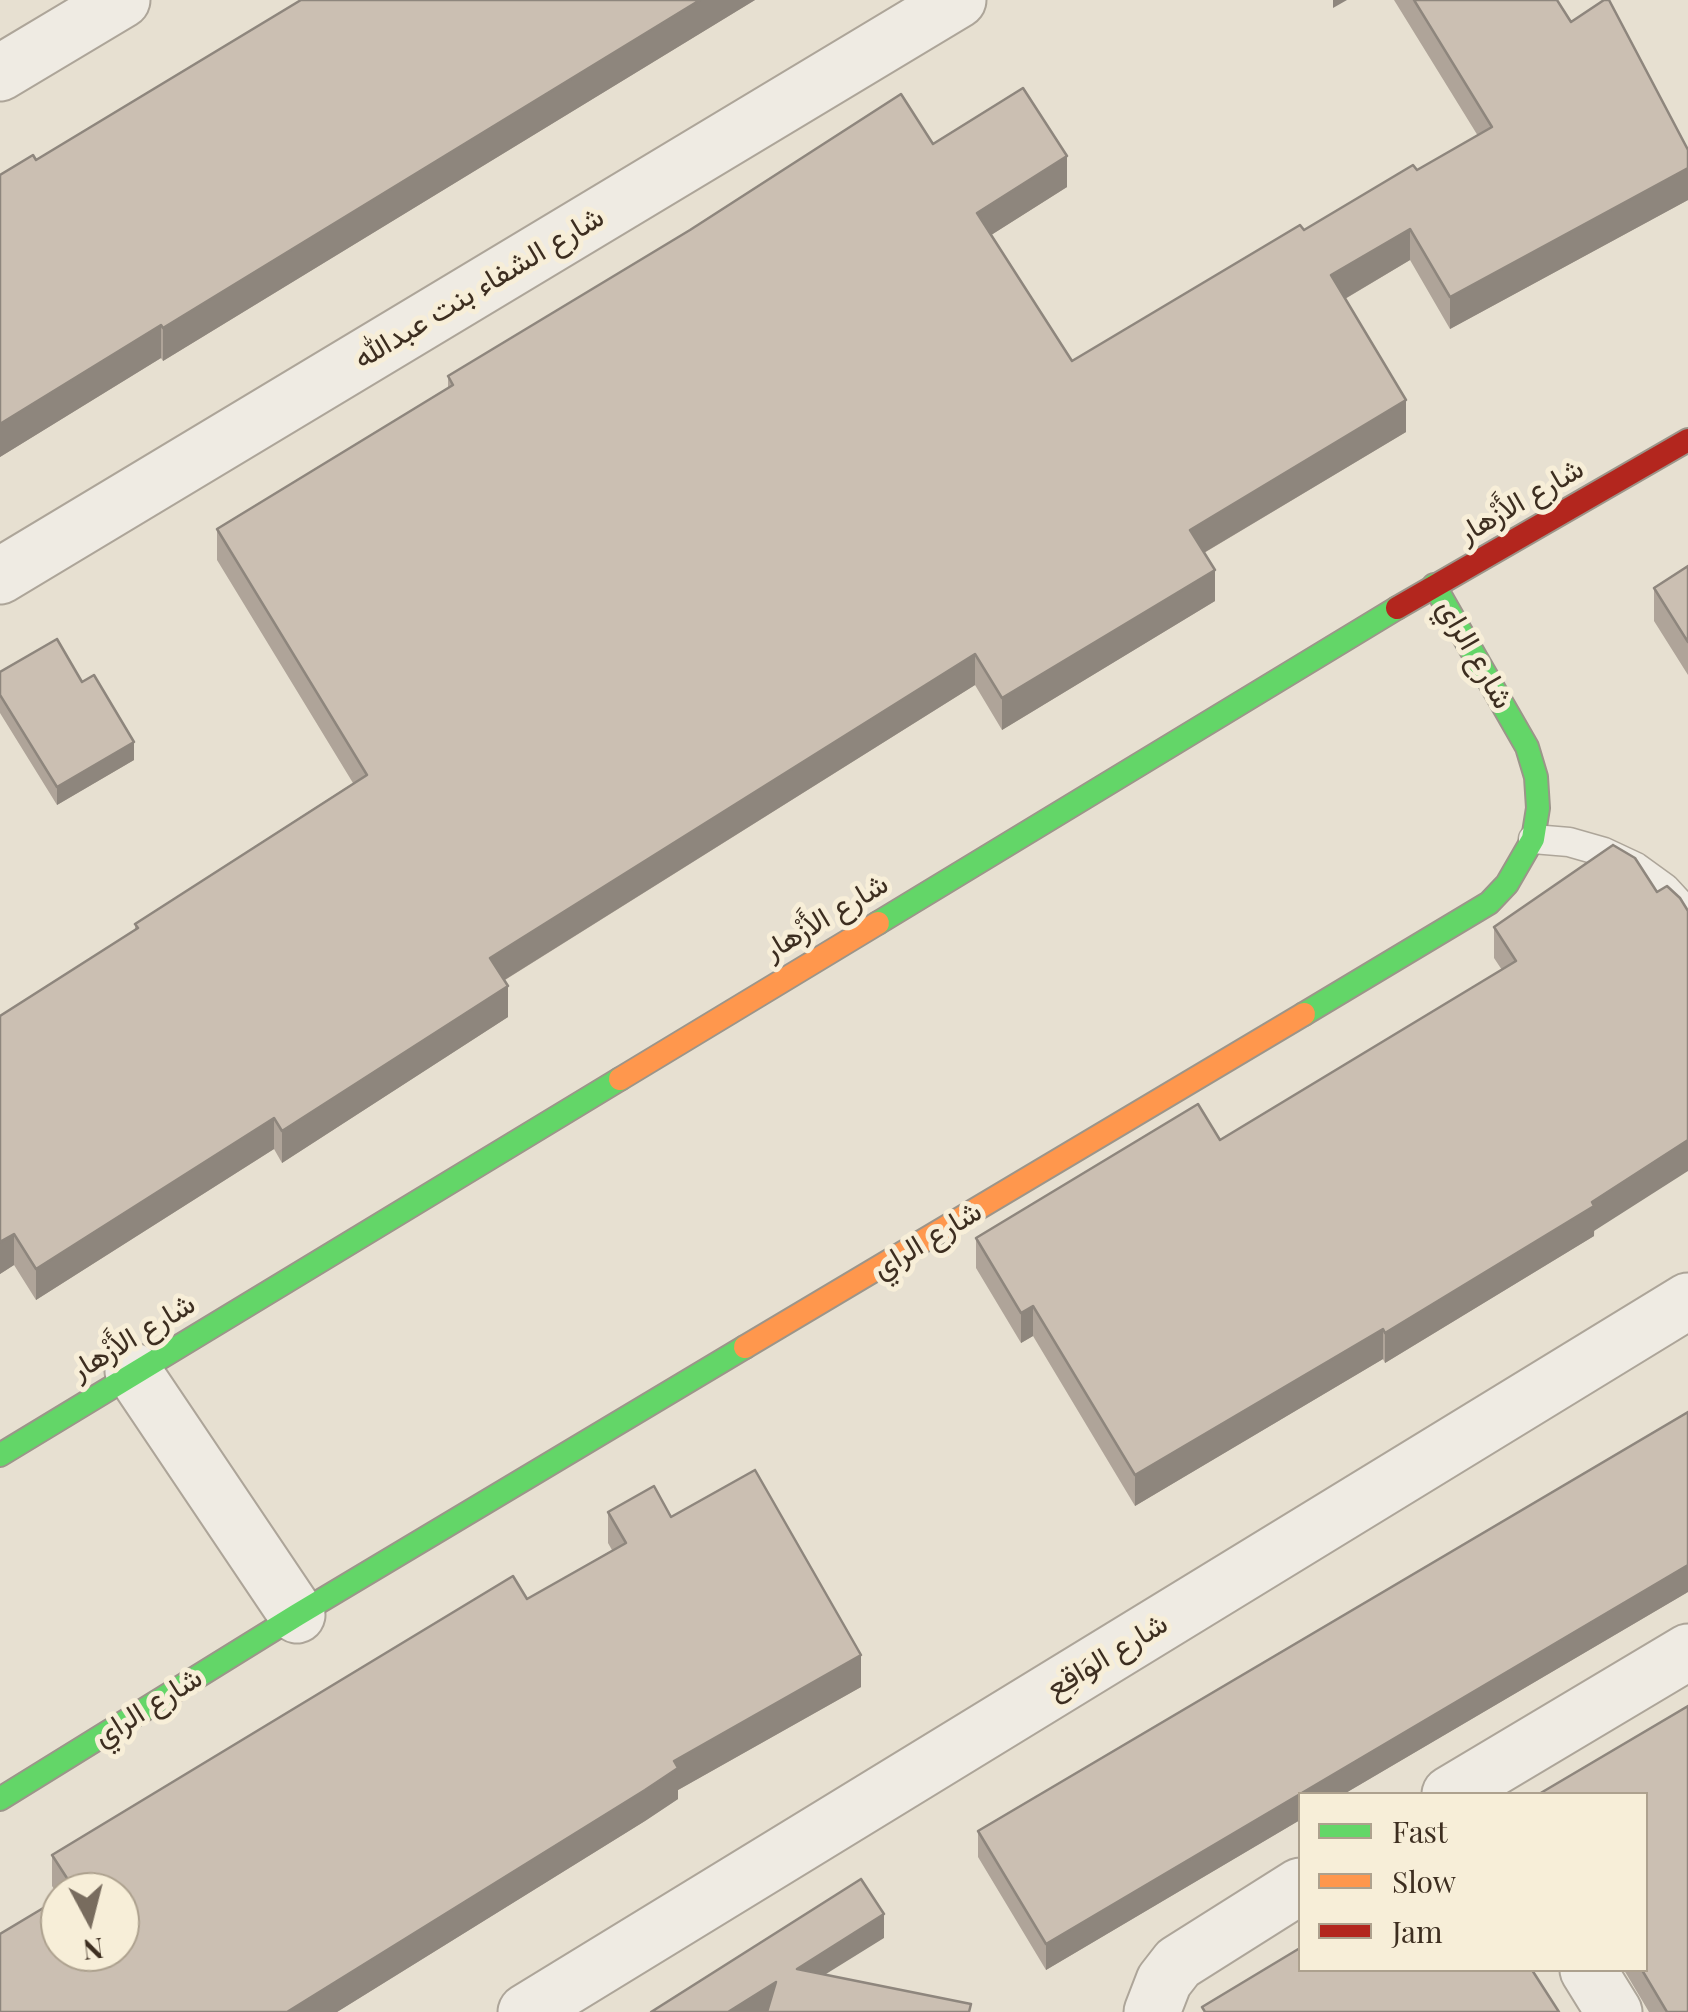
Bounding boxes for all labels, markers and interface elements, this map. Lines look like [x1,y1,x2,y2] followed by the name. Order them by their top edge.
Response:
[348,199,610,377] street label: شارع الشفاء بنت عبدالله
[1452,451,1590,551] street label: شارع الأَزْهار
[1429,593,1521,715] street label: شارع الراي
[757,866,895,968] street label: شارع الأَزْهار
[866,1193,988,1287] street label: شارع الراي
[64,1286,202,1388] street label: شارع الأَزْهار
[1040,1606,1174,1706] street label: شارع الوَاقِع
[87,1660,209,1754] street label: شارع الراي
[1298,1792,1648,1972] legend
[1392,1811,1448,1851] text: Fast
[1392,1861,1456,1901] text: Slow
[40,1872,140,1972] north arrow
[1392,1911,1443,1951] text: Jam
[81,1931,106,1970] text: N

